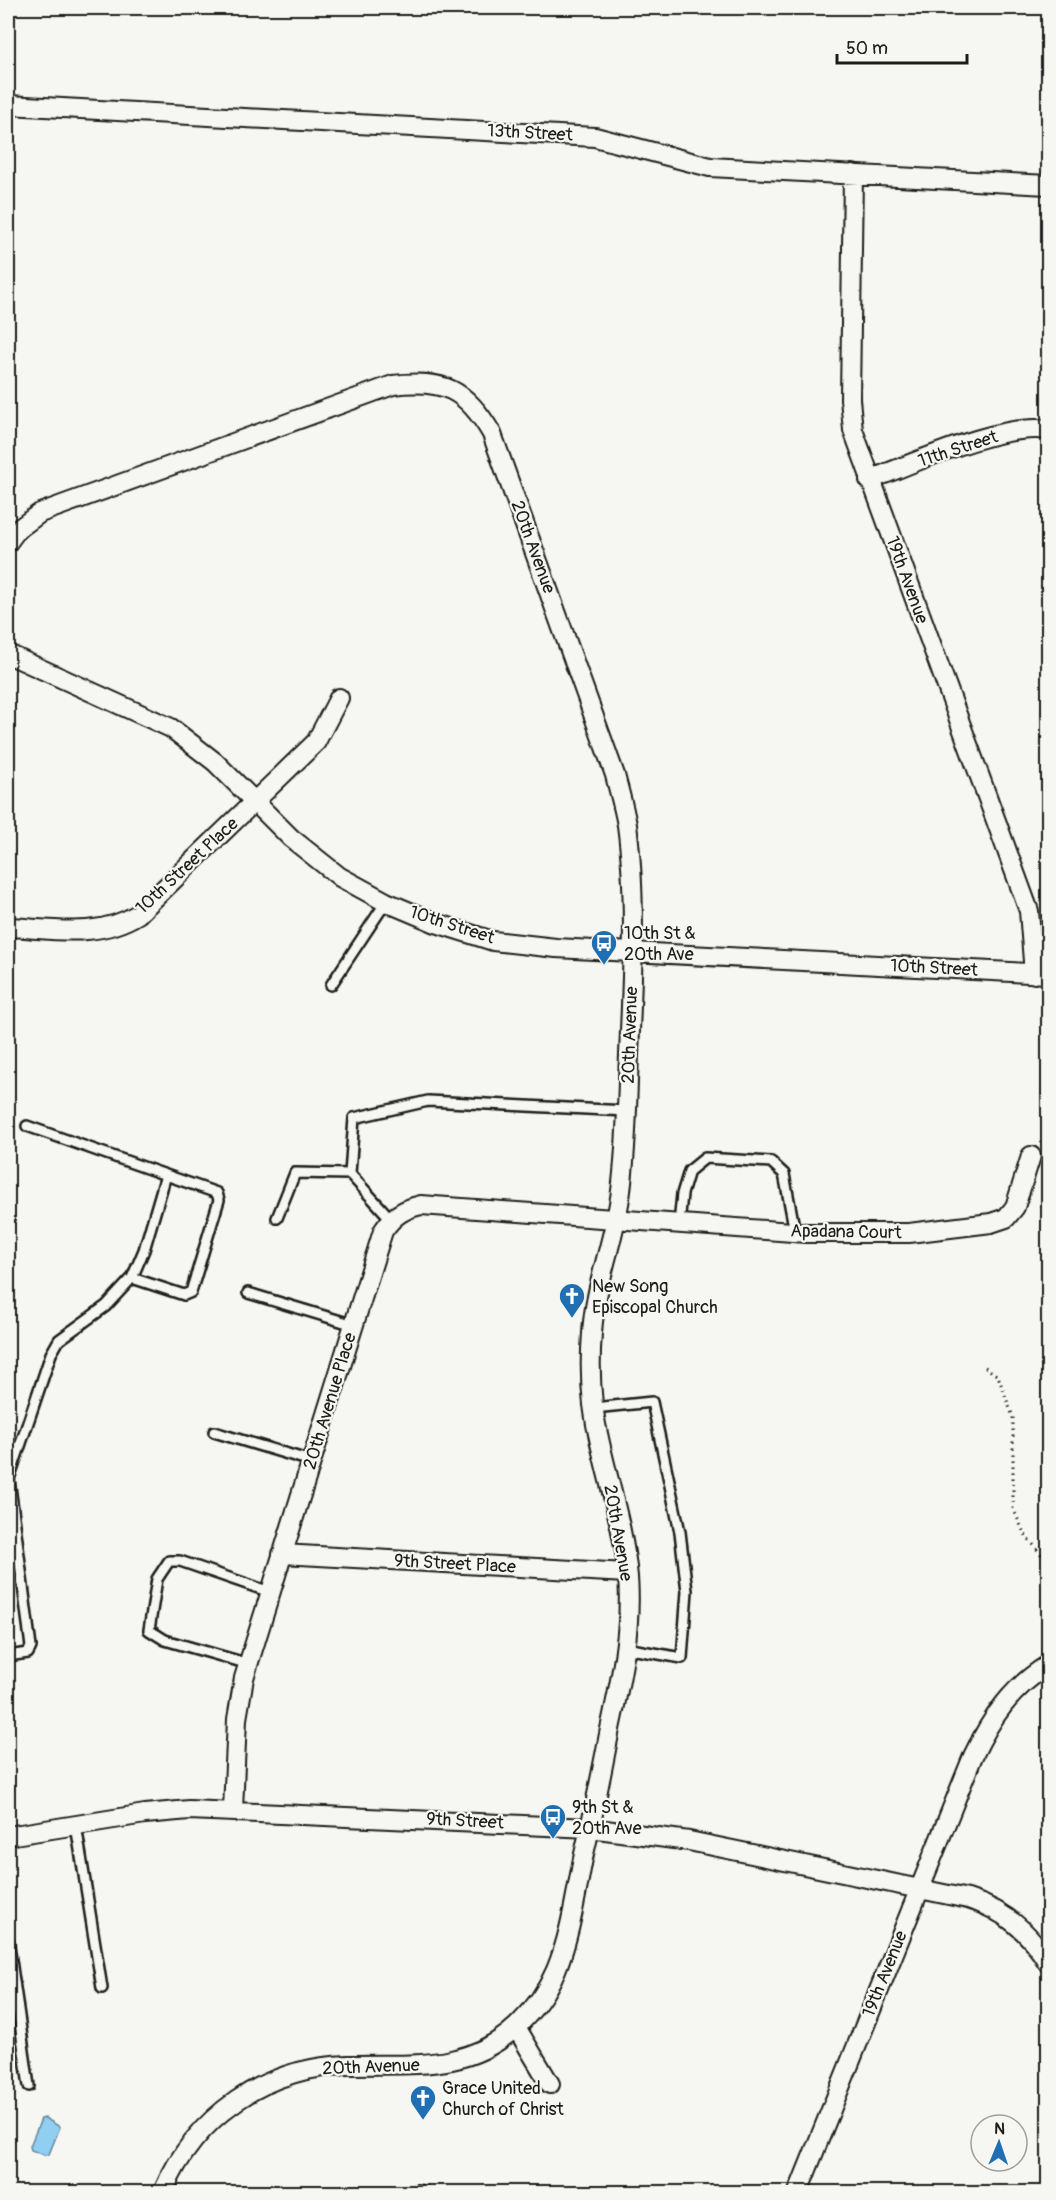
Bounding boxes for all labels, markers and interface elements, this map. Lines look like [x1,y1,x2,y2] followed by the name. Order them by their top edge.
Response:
[837,27,968,65] scale bar
[846,37,888,60] text: 50 m
[487,119,574,147] street label: 13th Street
[915,425,1001,473] street label: 11th Street
[506,497,560,597] street label: 20th Avenue
[881,533,933,627] street label: 19th Avenue
[131,812,243,920] street label: 10th Street Place
[407,901,498,950] street label: 10th Street
[624,922,696,966] place label: 10th St & 20th Ave
[589,928,619,966] bus stop icon: 10th St & 20th Ave
[890,954,979,982] street label: 10th Street
[617,986,643,1084] street label: 20th Avenue
[790,1220,903,1244] street label: Apadana Court
[592,1275,718,1319] place label: New Song Episcopal Church
[557,1281,587,1319] church icon: New Song Episcopal Church
[298,1330,362,1472] street label: 20th Avenue Place
[598,1483,638,1583] street label: 20th Avenue
[393,1549,517,1579] street label: 9th Street Place
[572,1796,642,1840] place label: 9th St & 20th Ave
[538,1802,568,1840] bus stop icon: 9th St & 20th Ave
[426,1807,505,1835] street label: 9th Street
[857,1927,913,2021] street label: 19th Avenue
[322,2054,420,2080] street label: 20th Avenue
[442,2077,565,2121] place label: Grace United Church of Christ
[408,2083,438,2121] church icon: Grace United Church of Christ
[969,2113,1029,2173] north arrow
[994,2119,1005,2139] text: N

